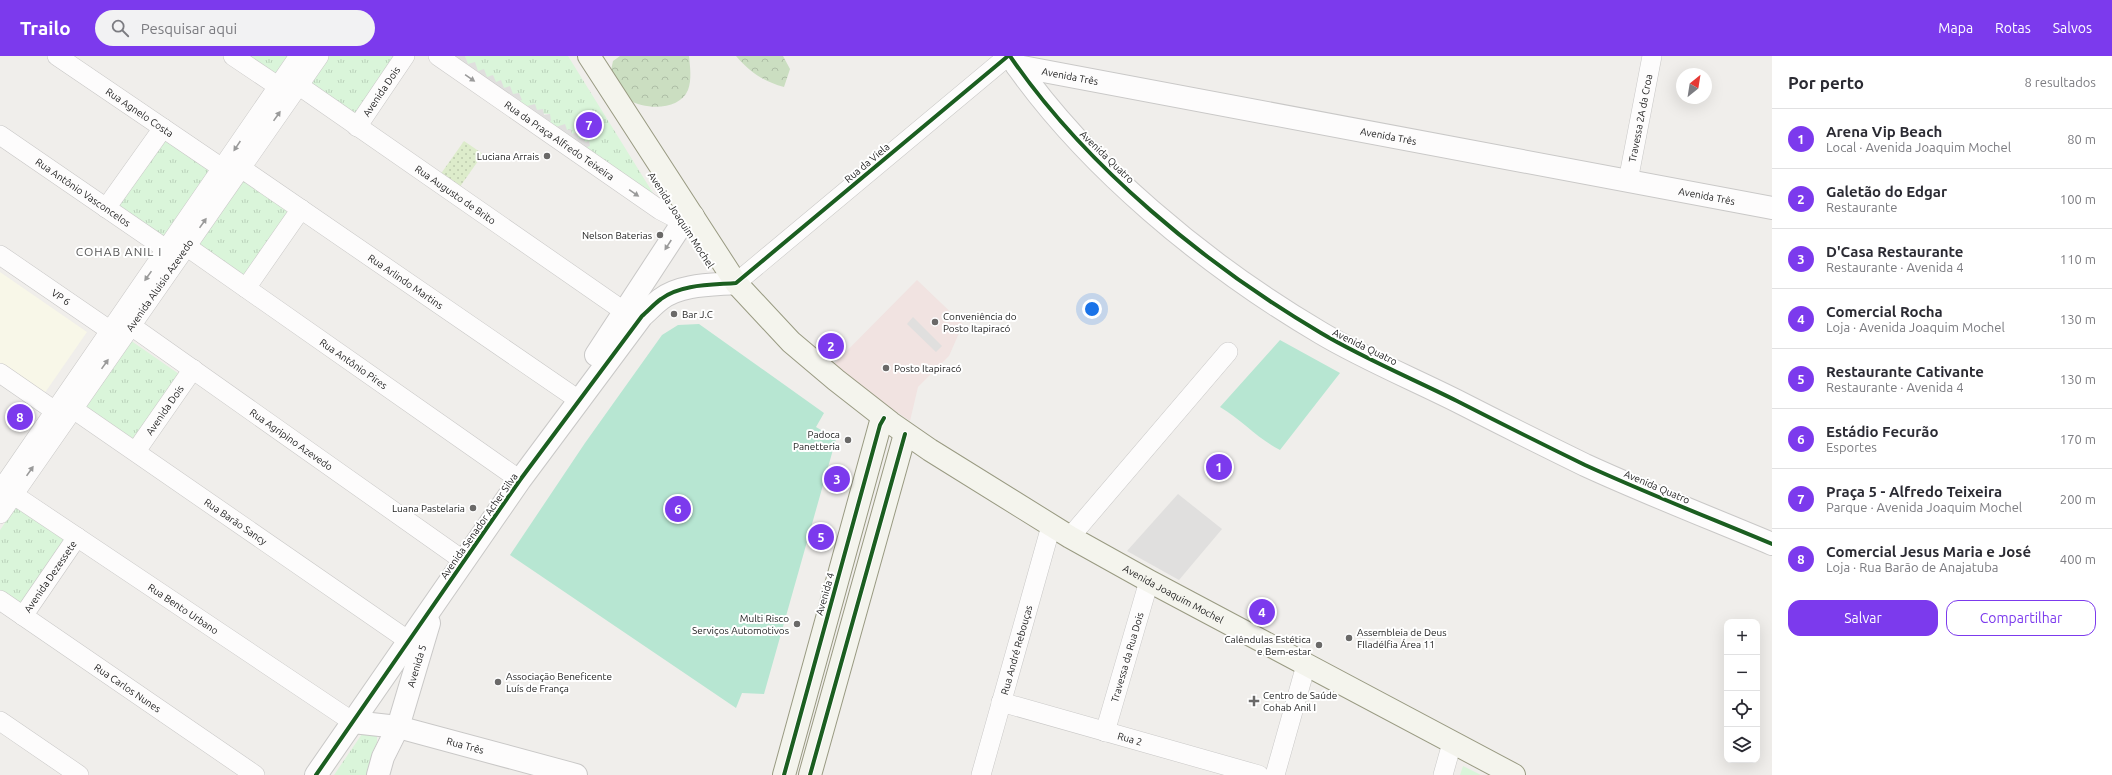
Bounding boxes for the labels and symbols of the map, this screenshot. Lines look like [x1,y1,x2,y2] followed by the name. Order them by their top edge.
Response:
[360,64,402,118] street label: Avenida Dois
[1041,65,1099,87] street label: Avenida Três
[1676,68,1712,104] north arrow
[1626,73,1654,163] street label: Travessa 2A da Croa
[465,74,475,82] one-way arrow
[104,85,176,139] street label: Rua Agnelo Costa
[503,99,616,182] street label: Rua da Praça Alfredo Teixeira
[576,110,602,140] pin: 7
[273,111,281,122] one-way arrow
[1359,125,1418,147] street label: Avenida Três
[1078,129,1136,185] street label: Avenida Quatro
[233,140,241,151] one-way arrow
[842,141,892,185] street label: Rua da Viela
[477,151,539,162] place label: Luciana Arrais
[542,151,552,161] marker: Luciana Arrais
[34,156,133,229] street label: Rua Antônio Vasconcelos
[413,163,498,226] street label: Rua Augusto de Brito
[646,170,716,270] street label: Avenida Joaquim Mochel
[1678,185,1736,206] street label: Avenida Três
[629,189,639,197] one-way arrow
[199,218,207,228] one-way arrow
[582,230,652,241] place label: Nelson Baterias
[655,230,665,240] marker: Nelson Baterias
[124,237,195,333] street label: Avenida Aluisio Azevedo
[665,239,672,251] one-way arrow
[76,245,162,258] district label: COHAB ANIL I
[366,252,445,311] street label: Rua Arlindo Martins
[144,271,152,281] one-way arrow
[50,287,73,307] street label: VP 6
[1082,299,1102,319] your location
[669,309,679,319] marker: Bar J.C
[682,309,713,320] place label: Bar J.C
[943,311,1017,334] place label: Conveniência do Posto Itapiracó
[930,317,940,327] marker: Conveniência do Posto Itapiracó
[1331,327,1399,367] street label: Avenida Quatro
[818,331,844,361] pin: 2
[318,336,390,391] street label: Rua Antônio Pires
[101,359,109,370] one-way arrow
[881,363,891,373] marker: Posto Itapiracó
[894,363,962,374] place label: Posto Itapiracó
[143,383,186,437] street label: Avenida Dois
[7,402,33,432] pin: 8
[248,406,335,472] street label: Rua Agripino Azevedo
[793,429,840,452] place label: Padoca Panetteria
[843,435,853,445] marker: Padoca Panetteria
[1206,452,1232,482] pin: 1
[824,464,850,494] pin: 3
[26,466,34,476] one-way arrow
[1622,468,1692,506] street label: Avenida Quatro
[438,471,520,581] street label: Avenida Senador Acher Silva
[665,494,691,524] pin: 6
[202,496,269,547] street label: Rua Barão Sancy
[392,503,465,514] place label: Luana Pastelaria
[468,503,478,513] marker: Luana Pastelaria
[808,522,834,552] pin: 5
[22,538,78,614] street label: Avenida Dezessete
[1121,562,1226,625] street label: Avenida Joaquim Mochel
[814,571,836,617] street label: Avenida 4
[146,581,221,636] street label: Rua Bento Urbano
[1249,597,1275,627] pin: 4
[998,604,1034,696] street label: Rua André Rebouças
[1109,611,1145,703] street label: Travessa da Rua Dois
[692,613,789,636] place label: Multi Risco Serviços Automotivos
[792,619,802,629] marker: Multi Risco Serviços Automotivos
[1357,627,1447,650] place label: Assembleia de Deus FIladélfia Área 11
[1344,633,1354,643] marker: Assembleia de Deus FIladélfia Área 11
[1224,634,1311,657] place label: Calêndulas Estética e Bem-estar
[1314,640,1324,650] marker: Calêndulas Estética e Bem-estar
[405,643,428,688] street label: Avenida 5
[93,661,163,714] street label: Rua Carlos Nunes
[506,671,612,694] place label: Associação Beneficente Luís de França
[493,677,503,687] marker: Associação Beneficente Luís de França
[1263,690,1337,713] place label: Centro de Saúde Cohab Anil I
[1248,695,1260,707] marker: Centro de Saúde Cohab Anil I
[1116,730,1143,747] street label: Rua 2
[445,735,485,755] street label: Rua Três

